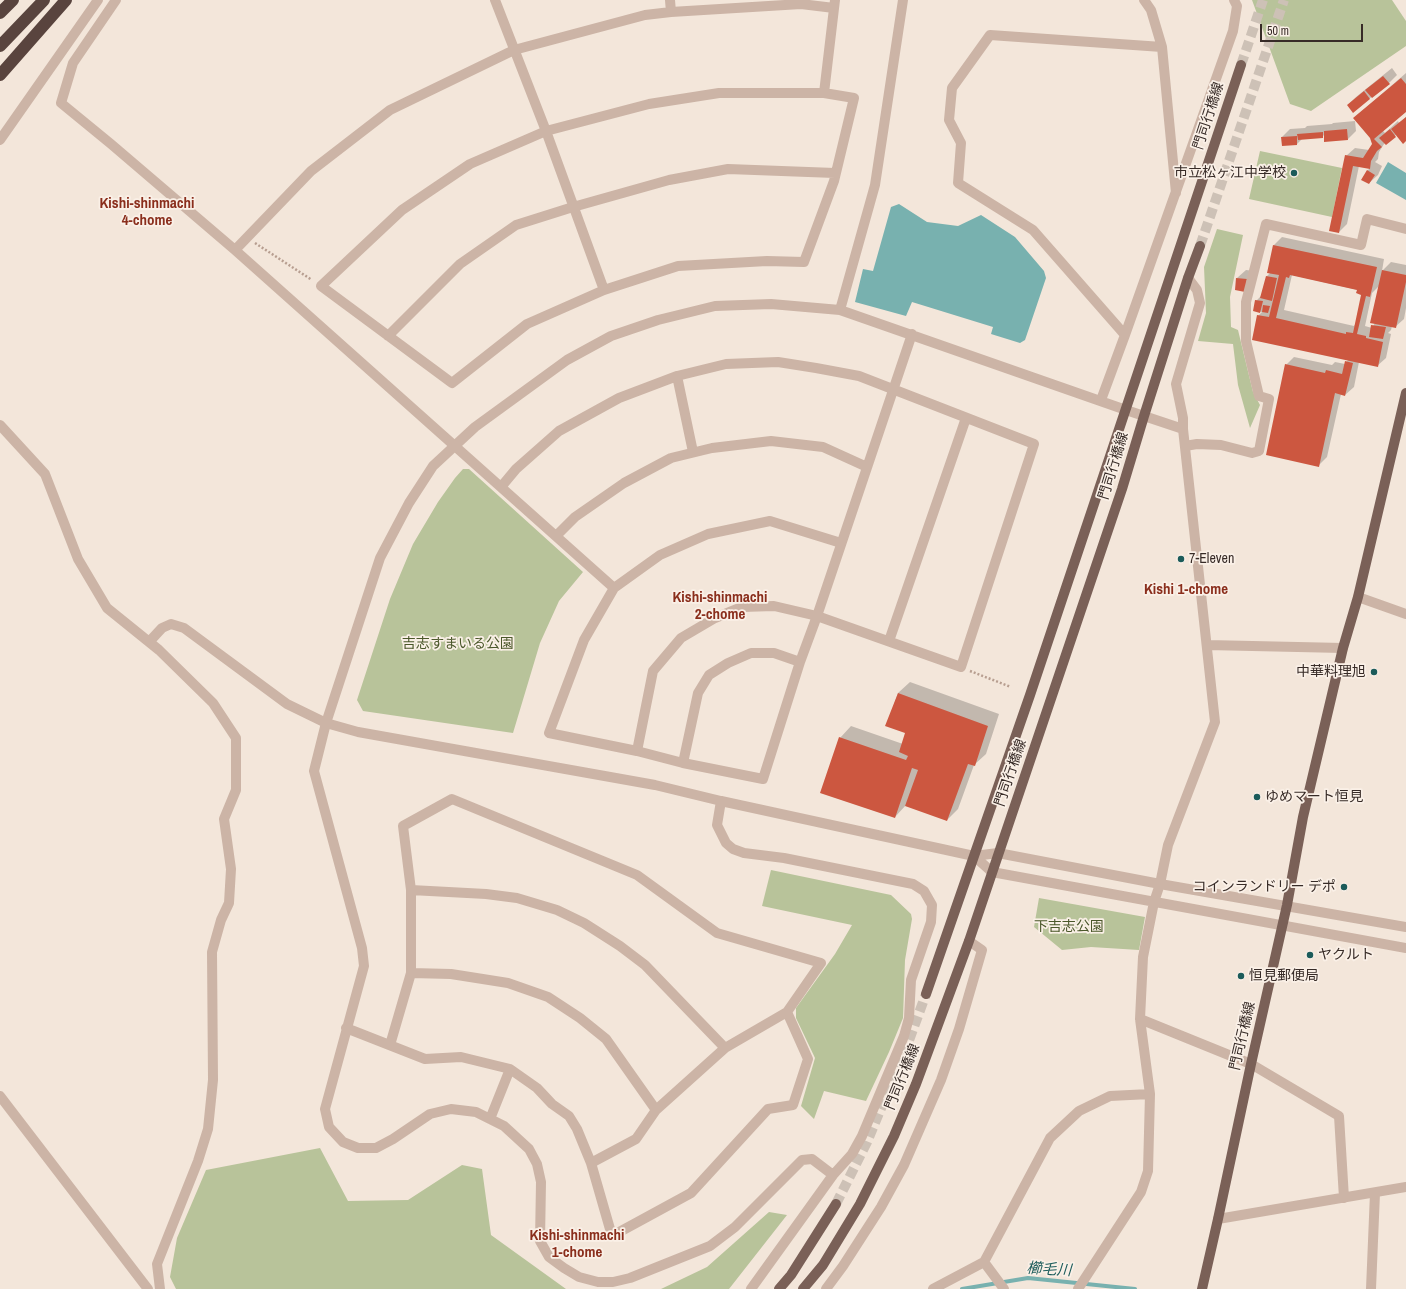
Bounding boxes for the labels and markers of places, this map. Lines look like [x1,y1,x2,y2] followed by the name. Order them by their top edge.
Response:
[1174,165,1286,181] place label: 市立松ヶ江中学校
[1289,168,1299,178] marker: 市立松ヶ江中学校
[1189,551,1234,567] place label: 7-Eleven
[1176,554,1186,564] marker: 7-Eleven
[1296,664,1366,680] place label: 中華料理旭
[1369,667,1379,677] marker: 中華料理旭
[1265,789,1363,805] place label: ゆめマート恒見
[1252,792,1262,802] marker: ゆめマート恒見
[1193,879,1336,895] place label: コインランドリー デポ
[1339,882,1349,892] marker: コインランドリー デポ
[1318,947,1374,963] place label: ヤクルト
[1305,950,1315,960] marker: ヤクルト
[1249,968,1319,984] place label: 恒見郵便局
[1236,971,1246,981] marker: 恒見郵便局

